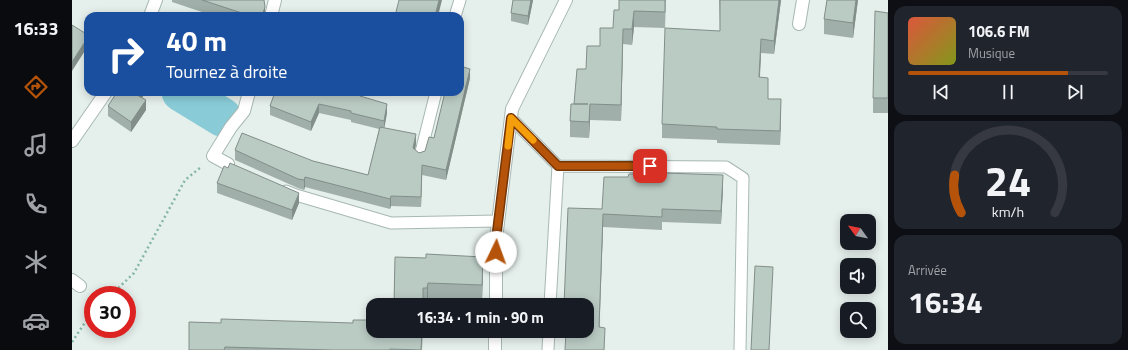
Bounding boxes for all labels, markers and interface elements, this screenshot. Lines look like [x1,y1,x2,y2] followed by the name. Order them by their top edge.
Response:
[14,15,58,42] text: 16:33
[166,19,227,62] text: 40 m
[968,20,1030,43] text: 106.6 FM
[100,28,152,80] icon: right
[968,43,1015,63] text: Musique
[166,58,287,85] text: Tournez à droite
[22,73,50,101] icon: directions
[930,81,952,103] icon: previous
[997,81,1019,103] icon: pause
[1064,81,1086,103] icon: next
[22,131,50,159] icon: music
[633,149,667,183] pin
[985,149,1031,212] text: 24
[639,155,661,177] icon: arrive
[22,190,50,218] icon: phone
[992,201,1024,223] text: km/h
[840,214,876,250] north arrow
[840,214,876,338] map controls
[475,231,517,273] position arrow
[22,248,50,276] icon: climate
[840,258,876,294] button: sound
[908,260,947,280] text: Arrivée
[908,279,983,325] text: 16:34
[84,286,136,338] speed limit sign: 30
[840,302,876,338] button: search
[416,306,544,329] text: 16:34 · 1 min · 90 m
[22,307,50,335] icon: car

